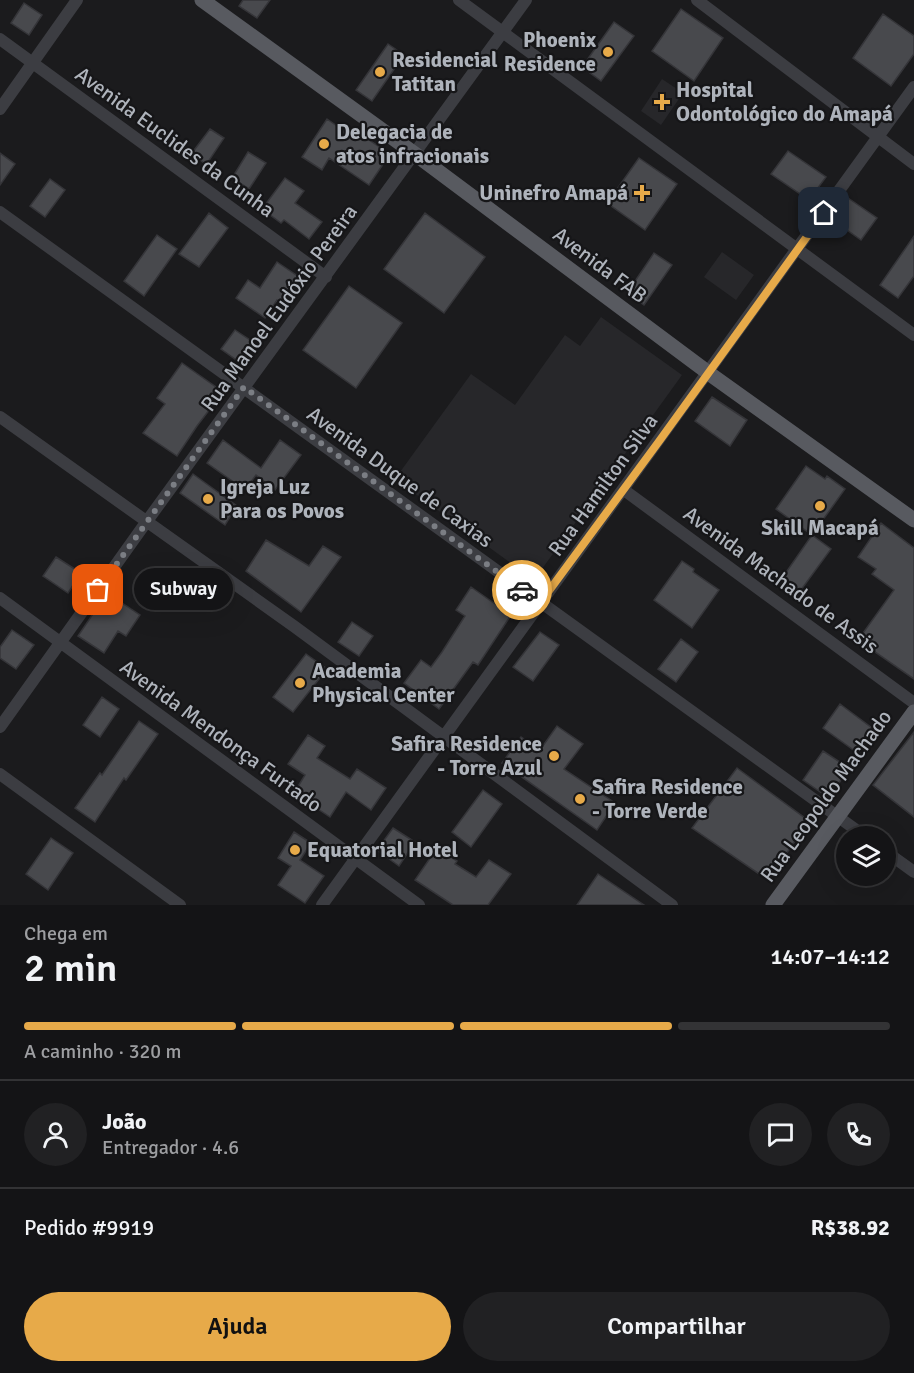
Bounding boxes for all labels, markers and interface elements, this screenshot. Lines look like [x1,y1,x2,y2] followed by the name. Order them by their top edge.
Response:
[504,27,597,77] place label: Phoenix Residence
[601,45,615,59] marker: Phoenix Residence
[392,47,498,97] place label: Residencial Tatitan
[70,61,280,223] street label: Avenida Euclides da Cunha
[373,65,387,79] marker: Residencial Tatitan
[676,77,893,127] place label: Hospital Odontológico do Amapá
[653,93,671,111] marker: Hospital Odontológico do Amapá
[336,119,489,169] place label: Delegacia de atos infracionais
[317,137,331,151] marker: Delegacia de atos infracionais
[479,180,628,206] place label: Uninefro Amapá
[633,184,651,202] marker: Uninefro Amapá
[798,187,849,238] pin
[807,196,840,229] icon: home
[195,199,363,417] street label: Rua Manoel Eudóxio Pereira
[548,221,652,309] street label: Avenida FAB
[302,401,498,553] street label: Avenida Duque de Caxias
[543,409,663,561] street label: Rua Hamilton Silva
[220,474,344,524] place label: Igreja Luz Para os Povos
[201,492,215,506] marker: Igreja Luz Para os Povos
[813,499,827,513] marker: Skill Macapá
[679,501,883,659] street label: Avenida Machado de Assis
[761,515,879,541] place label: Skill Macapá
[492,560,552,620] courier
[72,564,123,615] pin
[134,569,233,611] callout: Subway
[81,573,114,606] icon: bag
[506,574,539,607] icon: car
[150,576,217,601] text: Subway
[115,654,327,818] street label: Avenida Mendonça Furtado
[312,658,455,708] place label: Academia Physical Center
[293,676,307,690] marker: Academia Physical Center
[755,705,897,887] street label: Rua Leopoldo Machado
[391,731,542,781] place label: Safira Residence - Torre Azul
[547,749,561,763] marker: Safira Residence - Torre Azul
[592,774,743,824] place label: Safira Residence - Torre Verde
[573,792,587,806] marker: Safira Residence - Torre Verde
[836,826,896,886] map controls
[836,826,896,886] button: layers
[307,837,458,863] place label: Equatorial Hotel
[288,843,302,857] marker: Equatorial Hotel
[24,921,108,946] text: Chega em
[771,943,890,970] text: 14:07–14:12
[24,944,117,992] text: 2 min
[24,1039,181,1064] text: A caminho · 320 m
[24,1103,87,1166] button: person
[749,1103,812,1166] button: chat
[827,1103,890,1166] button: phone
[102,1108,147,1135] text: João
[102,1135,239,1160] text: Entregador · 4.6
[24,1214,154,1241] text: Pedido #9919
[811,1214,890,1241] text: R$38.92
[24,1292,451,1361] button: Ajuda
[463,1292,890,1361] button: Compartilhar

